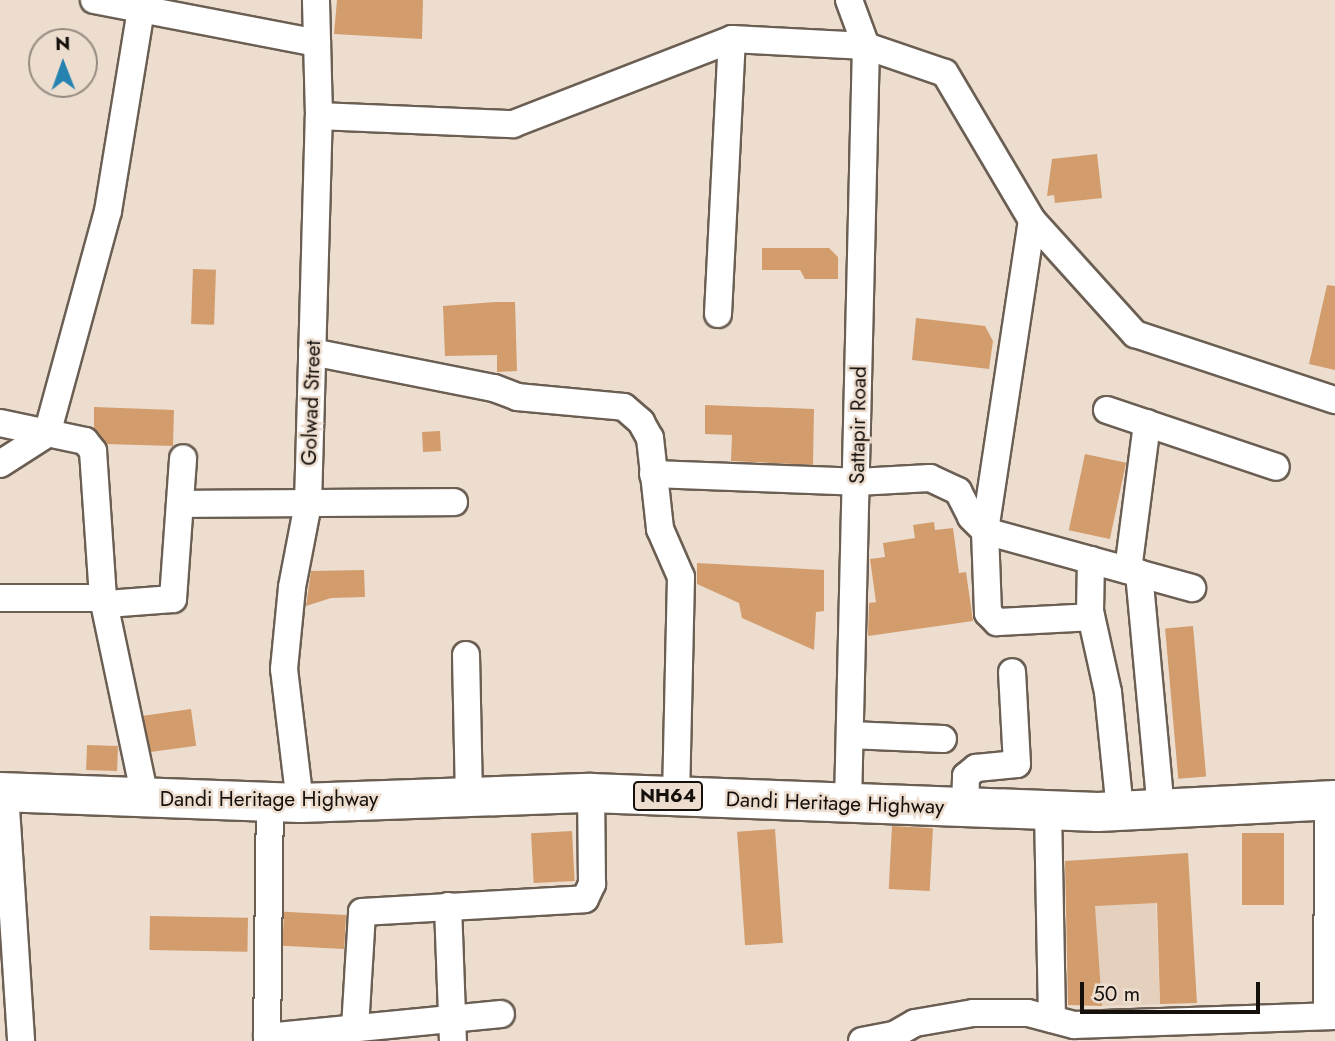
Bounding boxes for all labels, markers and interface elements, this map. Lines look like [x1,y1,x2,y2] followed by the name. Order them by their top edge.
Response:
[28,28,98,98] north arrow
[55,30,70,57] text: N
[296,340,326,466] street label: Golwad Street
[844,366,872,484] street label: Sattapir Road
[633,780,703,811] road number: NH64
[160,786,378,812] street label: Dandi Heritage Highway
[725,787,945,819] street label: Dandi Heritage Highway
[1083,968,1263,1012] scale bar
[1093,979,1140,1009] text: 50 m

